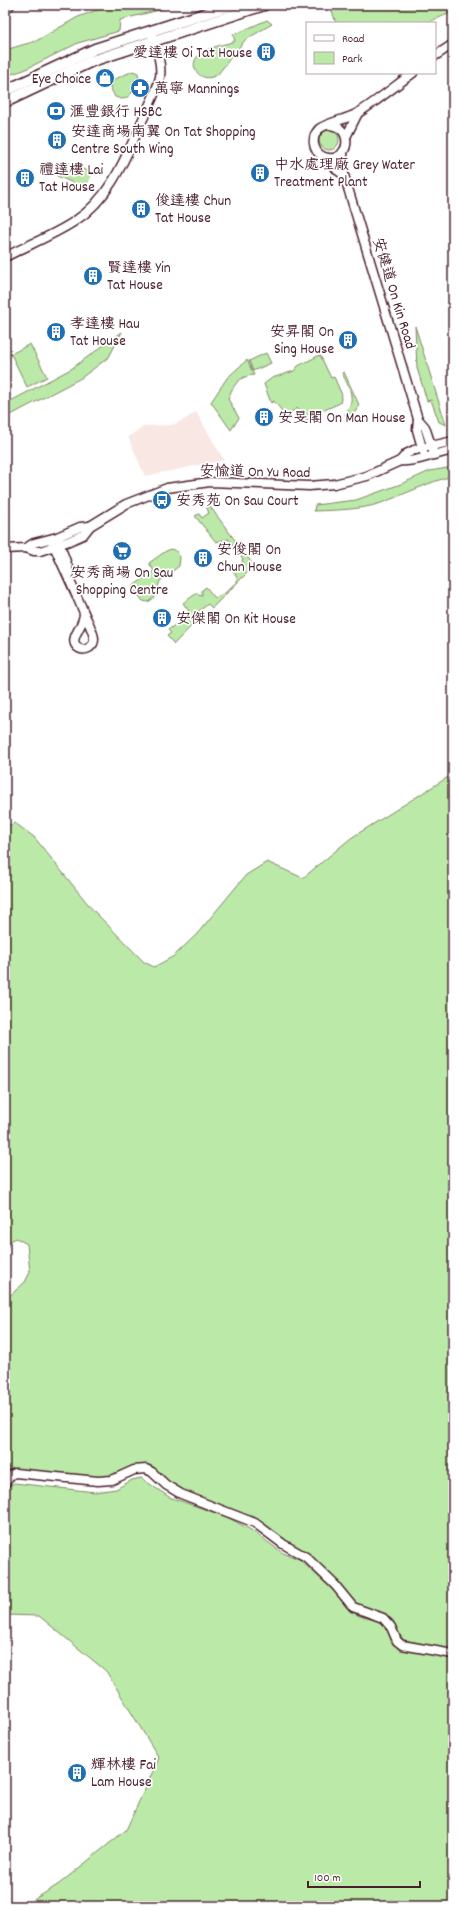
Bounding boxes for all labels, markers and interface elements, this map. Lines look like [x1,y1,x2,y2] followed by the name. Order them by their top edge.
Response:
[306,22,436,74] legend
[342,31,364,48] text: Road
[255,41,277,63] building icon: 愛達樓 Oi Tat House
[133,43,252,65] place label: 愛達樓 Oi Tat House
[342,51,363,68] text: Park
[94,67,116,89] shop icon: Eye Choice
[32,69,91,91] place label: Eye Choice
[129,77,151,99] pharmacy icon: 萬寧 Mannings
[154,79,240,101] place label: 萬寧 Mannings
[45,100,67,122] bank icon: 滙豐銀行 HSBC
[70,102,162,124] place label: 滙豐銀行 HSBC
[71,122,256,161] place label: 安達商場南翼 On Tat Shopping Centre South Wing
[46,129,68,151] building icon: 安達商場南翼 On Tat Shopping Centre South Wing
[274,155,415,194] place label: 中水處理廠 Grey Water Treatment Plant
[39,160,104,199] place label: 禮達樓 Lai Tat House
[249,162,271,184] building icon: 中水處理廠 Grey Water Treatment Plant
[14,167,36,189] building icon: 禮達樓 Lai Tat House
[155,191,231,230] place label: 俊達樓 Chun Tat House
[130,198,152,220] building icon: 俊達樓 Chun Tat House
[366,235,420,352] street label: 安健道 On Kin Road
[107,258,171,297] place label: 賢達樓 Yin Tat House
[82,265,104,287] building icon: 賢達樓 Yin Tat House
[70,314,140,353] place label: 孝達樓 Hau Tat House
[45,321,67,343] building icon: 孝達樓 Hau Tat House
[270,322,334,361] place label: 安昇閣 On Sing House
[337,329,359,351] building icon: 安昇閣 On Sing House
[253,406,275,428] building icon: 安旻閣 On Man House
[278,408,406,430] place label: 安旻閣 On Man House
[199,461,311,485] street label: 安愉道 On Yu Road
[151,489,173,511] bus stop icon: 安秀苑 On Sau Court
[176,491,299,513] place label: 安秀苑 On Sau Court
[111,540,133,562] supermarket icon: 安秀商場 On Sau Shopping Centre
[217,540,282,579] place label: 安俊閣 On Chun House
[192,547,214,569] building icon: 安俊閣 On Chun House
[71,563,173,602] place label: 安秀商場 On Sau Shopping Centre
[151,607,173,629] building icon: 安傑閣 On Kit House
[176,609,296,631] place label: 安傑閣 On Kit House
[91,1755,156,1794] place label: 輝林樓 Fai Lam House
[66,1762,88,1784] building icon: 輝林樓 Fai Lam House
[308,1863,420,1889] scale bar
[314,1870,341,1887] text: 100 m

